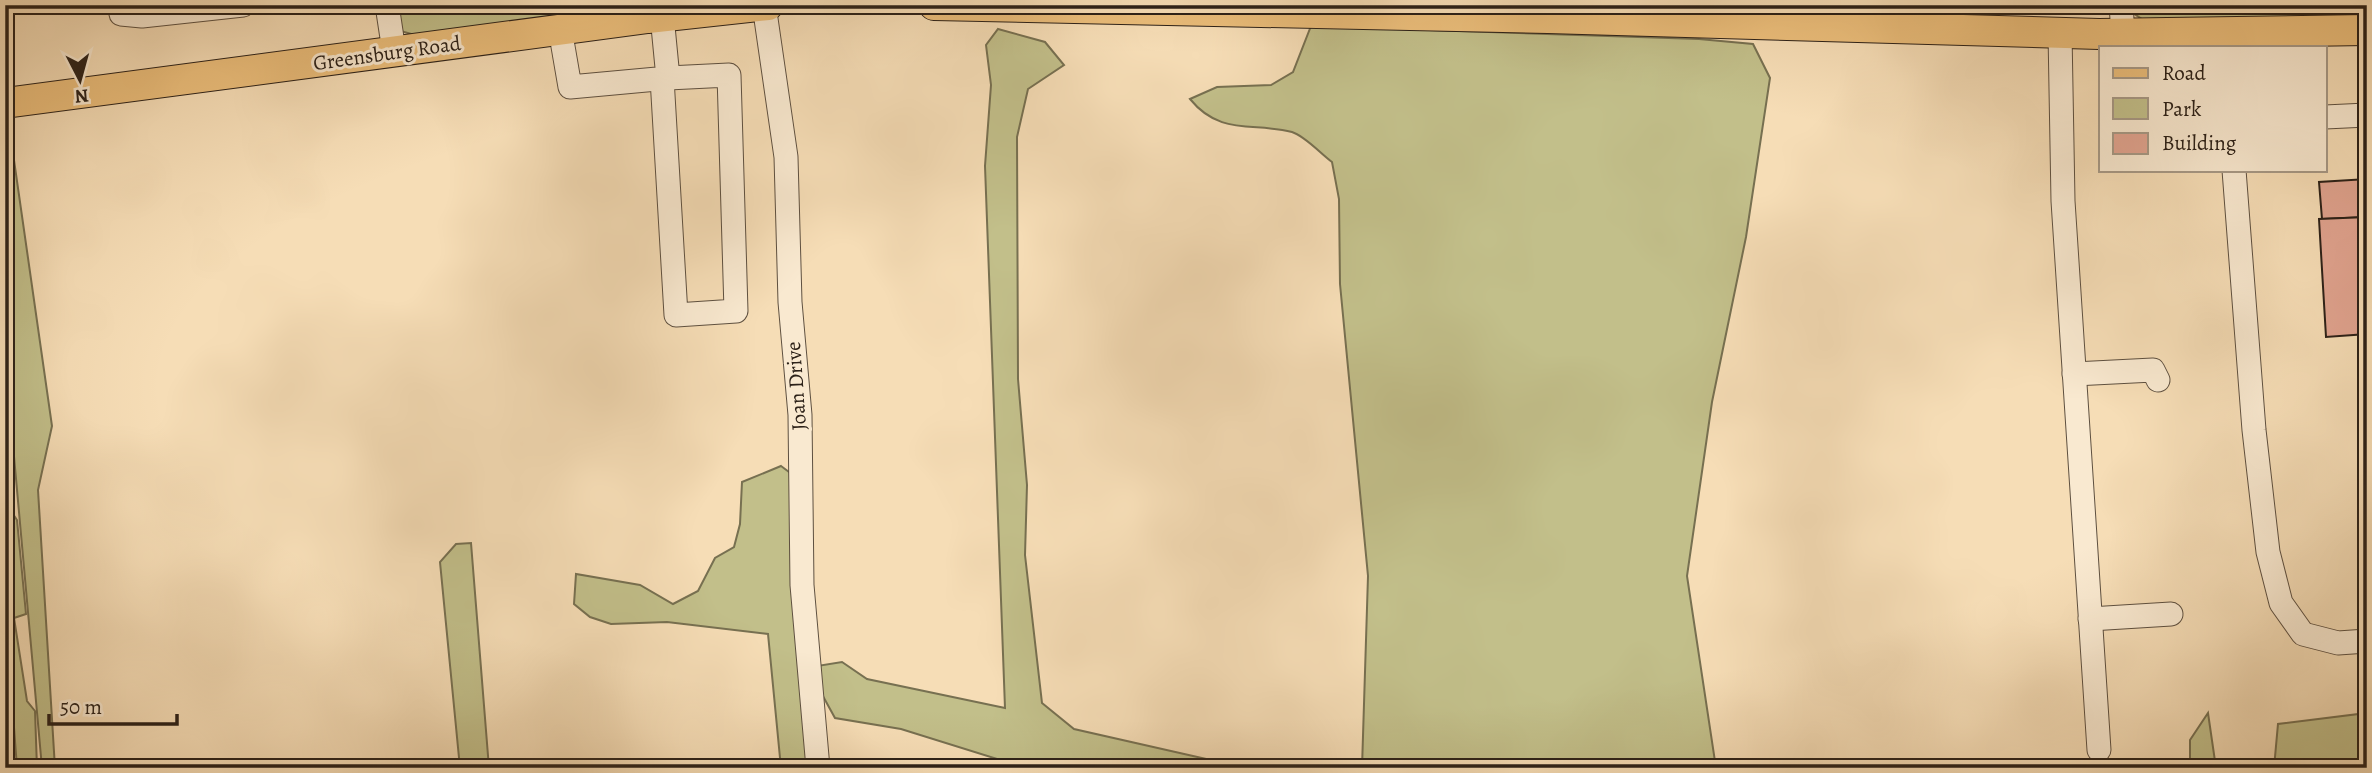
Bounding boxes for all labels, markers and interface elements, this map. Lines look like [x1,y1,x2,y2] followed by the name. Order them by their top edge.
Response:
[311,29,463,77] street label: Greensburg Road
[46,46,116,116] north arrow
[2099,46,2326,172] legend
[2162,59,2206,87] text: Road
[73,82,90,110] text: N
[2162,95,2202,123] text: Park
[2162,129,2237,157] text: Building
[779,341,813,431] street label: Joan Drive
[49,682,177,726] scale bar
[60,693,102,721] text: 50 m

